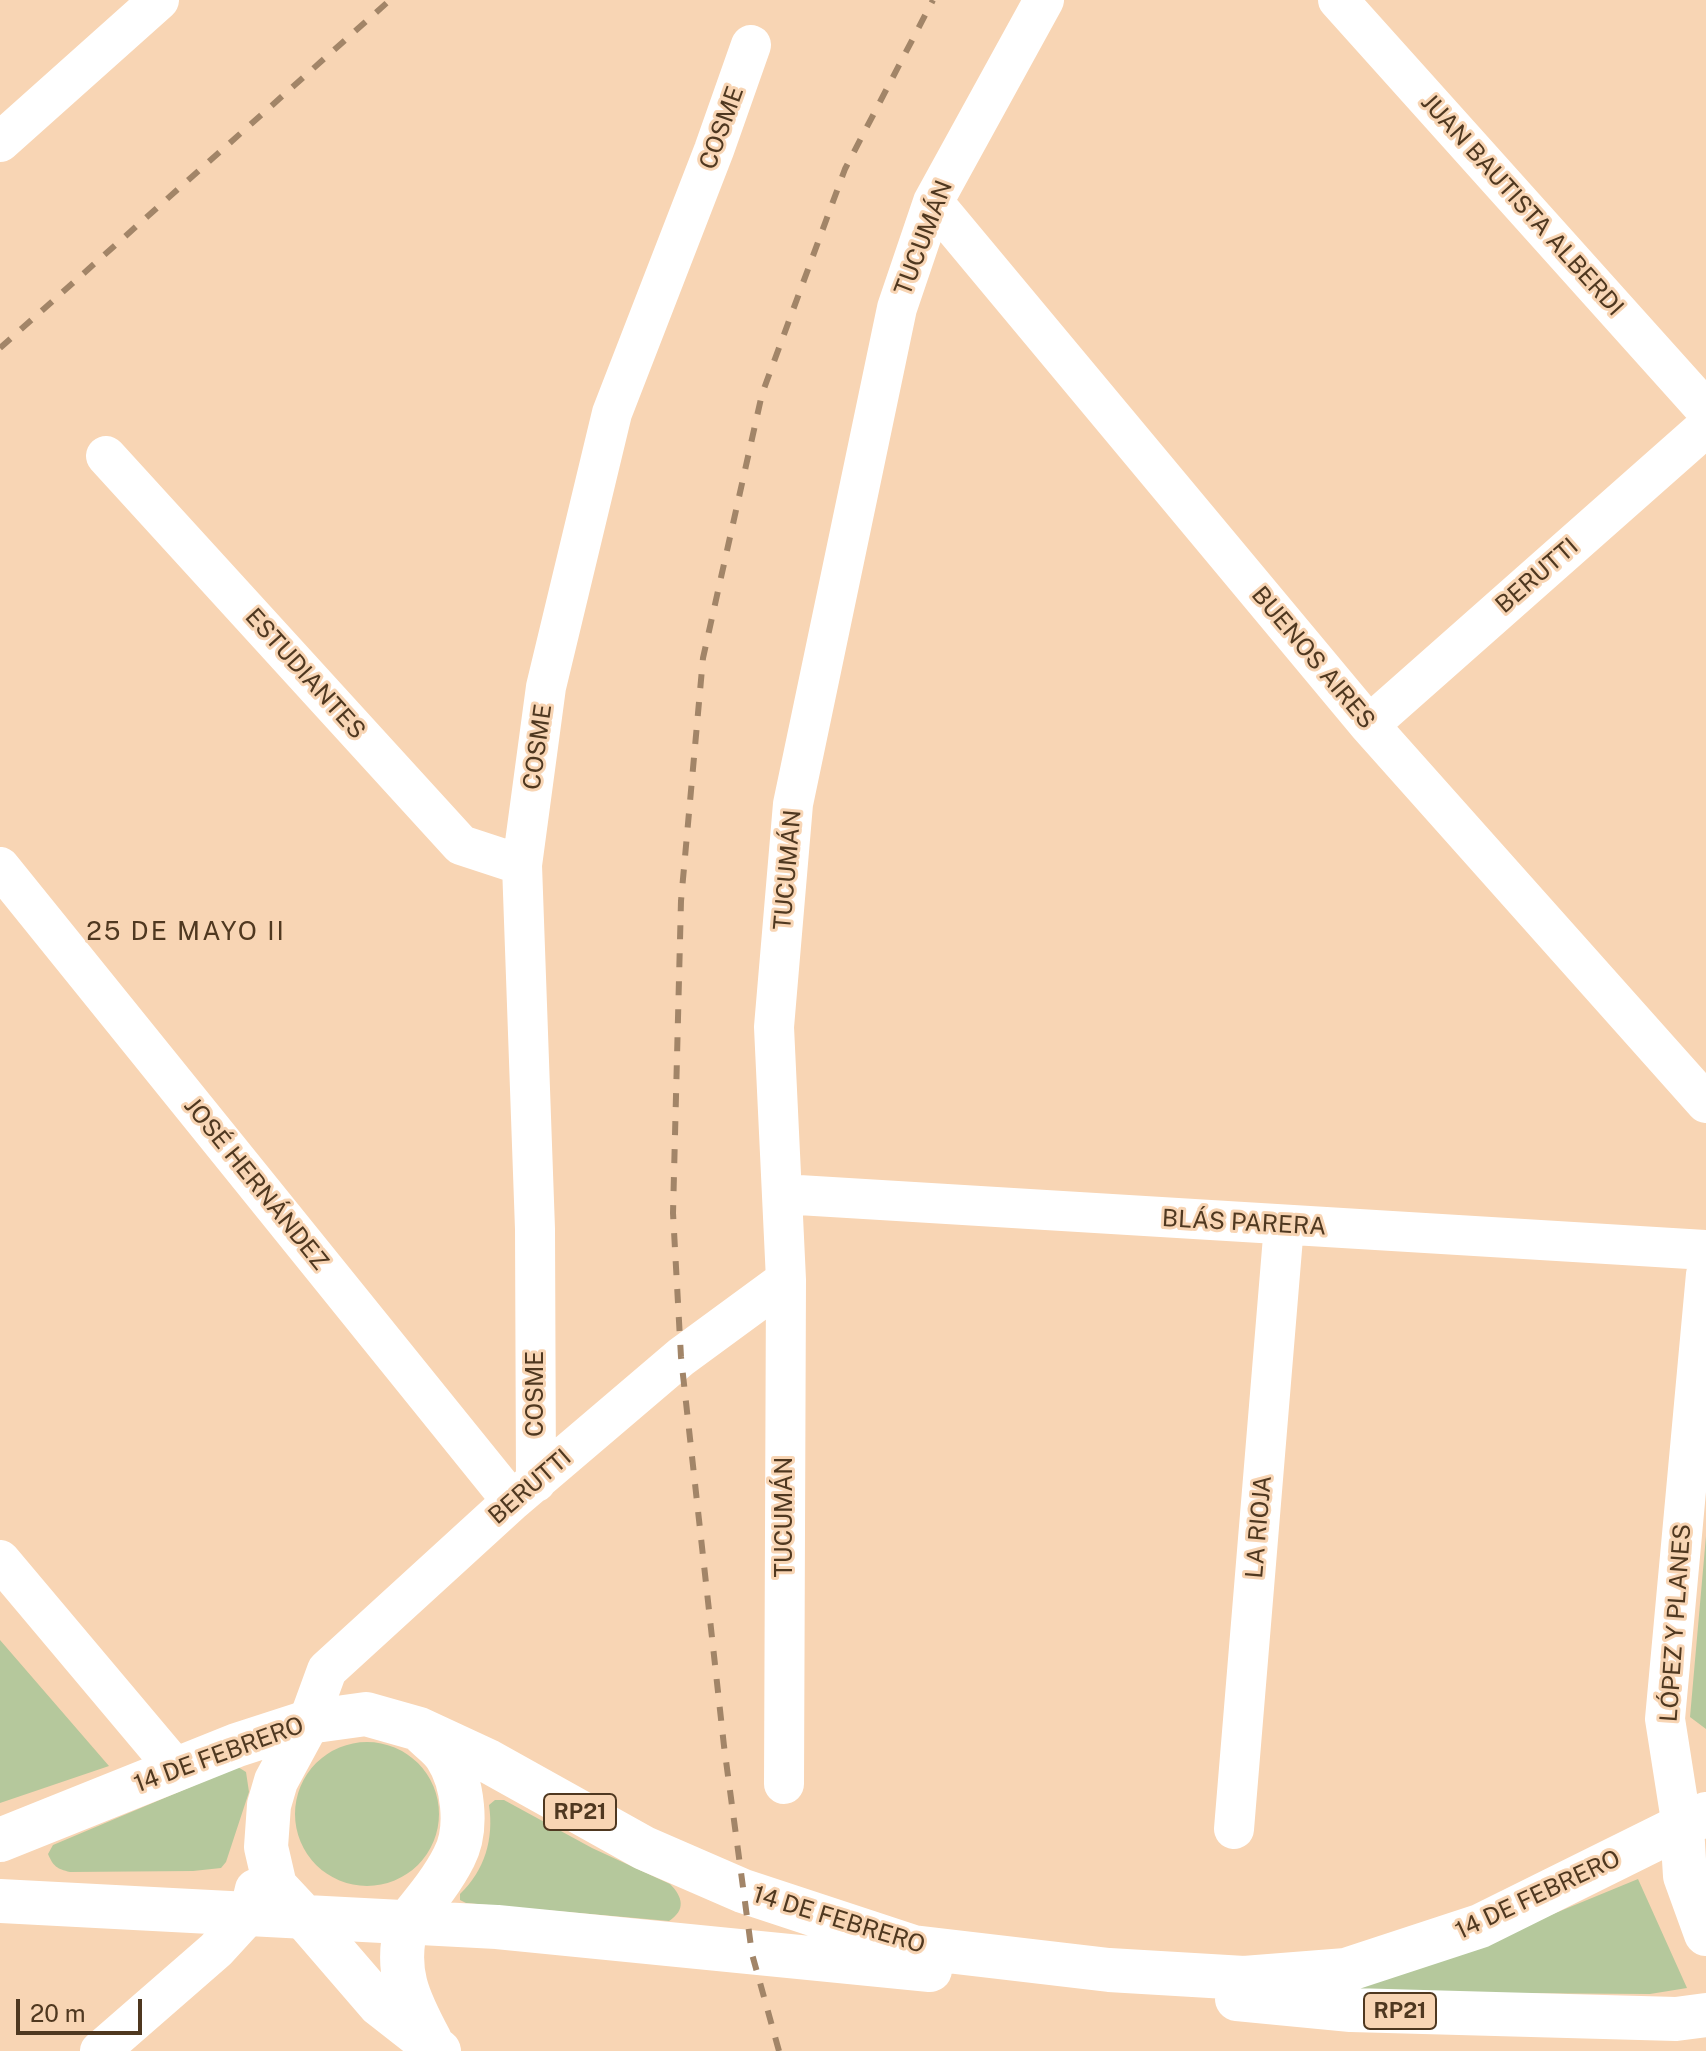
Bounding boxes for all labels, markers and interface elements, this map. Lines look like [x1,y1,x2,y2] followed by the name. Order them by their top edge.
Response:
[694,83,750,173] street label: COSME
[1415,88,1629,322] street label: JUAN BAUTISTA ALBERDI
[889,176,959,300] street label: TUCUMÁN
[1490,532,1584,620] street label: BERUTTI
[1245,581,1381,735] street label: BUENOS AIRES
[239,603,371,745] street label: ESTUDIANTES
[518,702,558,792] street label: COSME
[768,809,808,931] street label: TUCUMÁN
[86,916,286,948] district label: 25 DE MAYO II
[178,1092,334,1276] street label: JOSÉ HERNÁNDEZ
[1161,1204,1327,1242] street label: BLÁS PARERA
[522,1351,550,1437] street label: COSME
[483,1443,577,1531] street label: BERUTTI
[771,1457,799,1577] street label: TUCUMÁN
[1240,1474,1278,1580] street label: LA RIOJA
[1655,1523,1697,1723] street label: LÓPEZ Y PLANES
[130,1711,308,1799] street label: 14 DE FEBRERO
[544,1794,616,1830] road number: RP21
[1451,1844,1625,1946] street label: 14 DE FEBRERO
[749,1880,929,1960] street label: 14 DE FEBRERO
[20,1983,146,2033] scale bar
[1364,1993,1436,2029] road number: RP21
[30,1999,86,2027] text: 20 m

